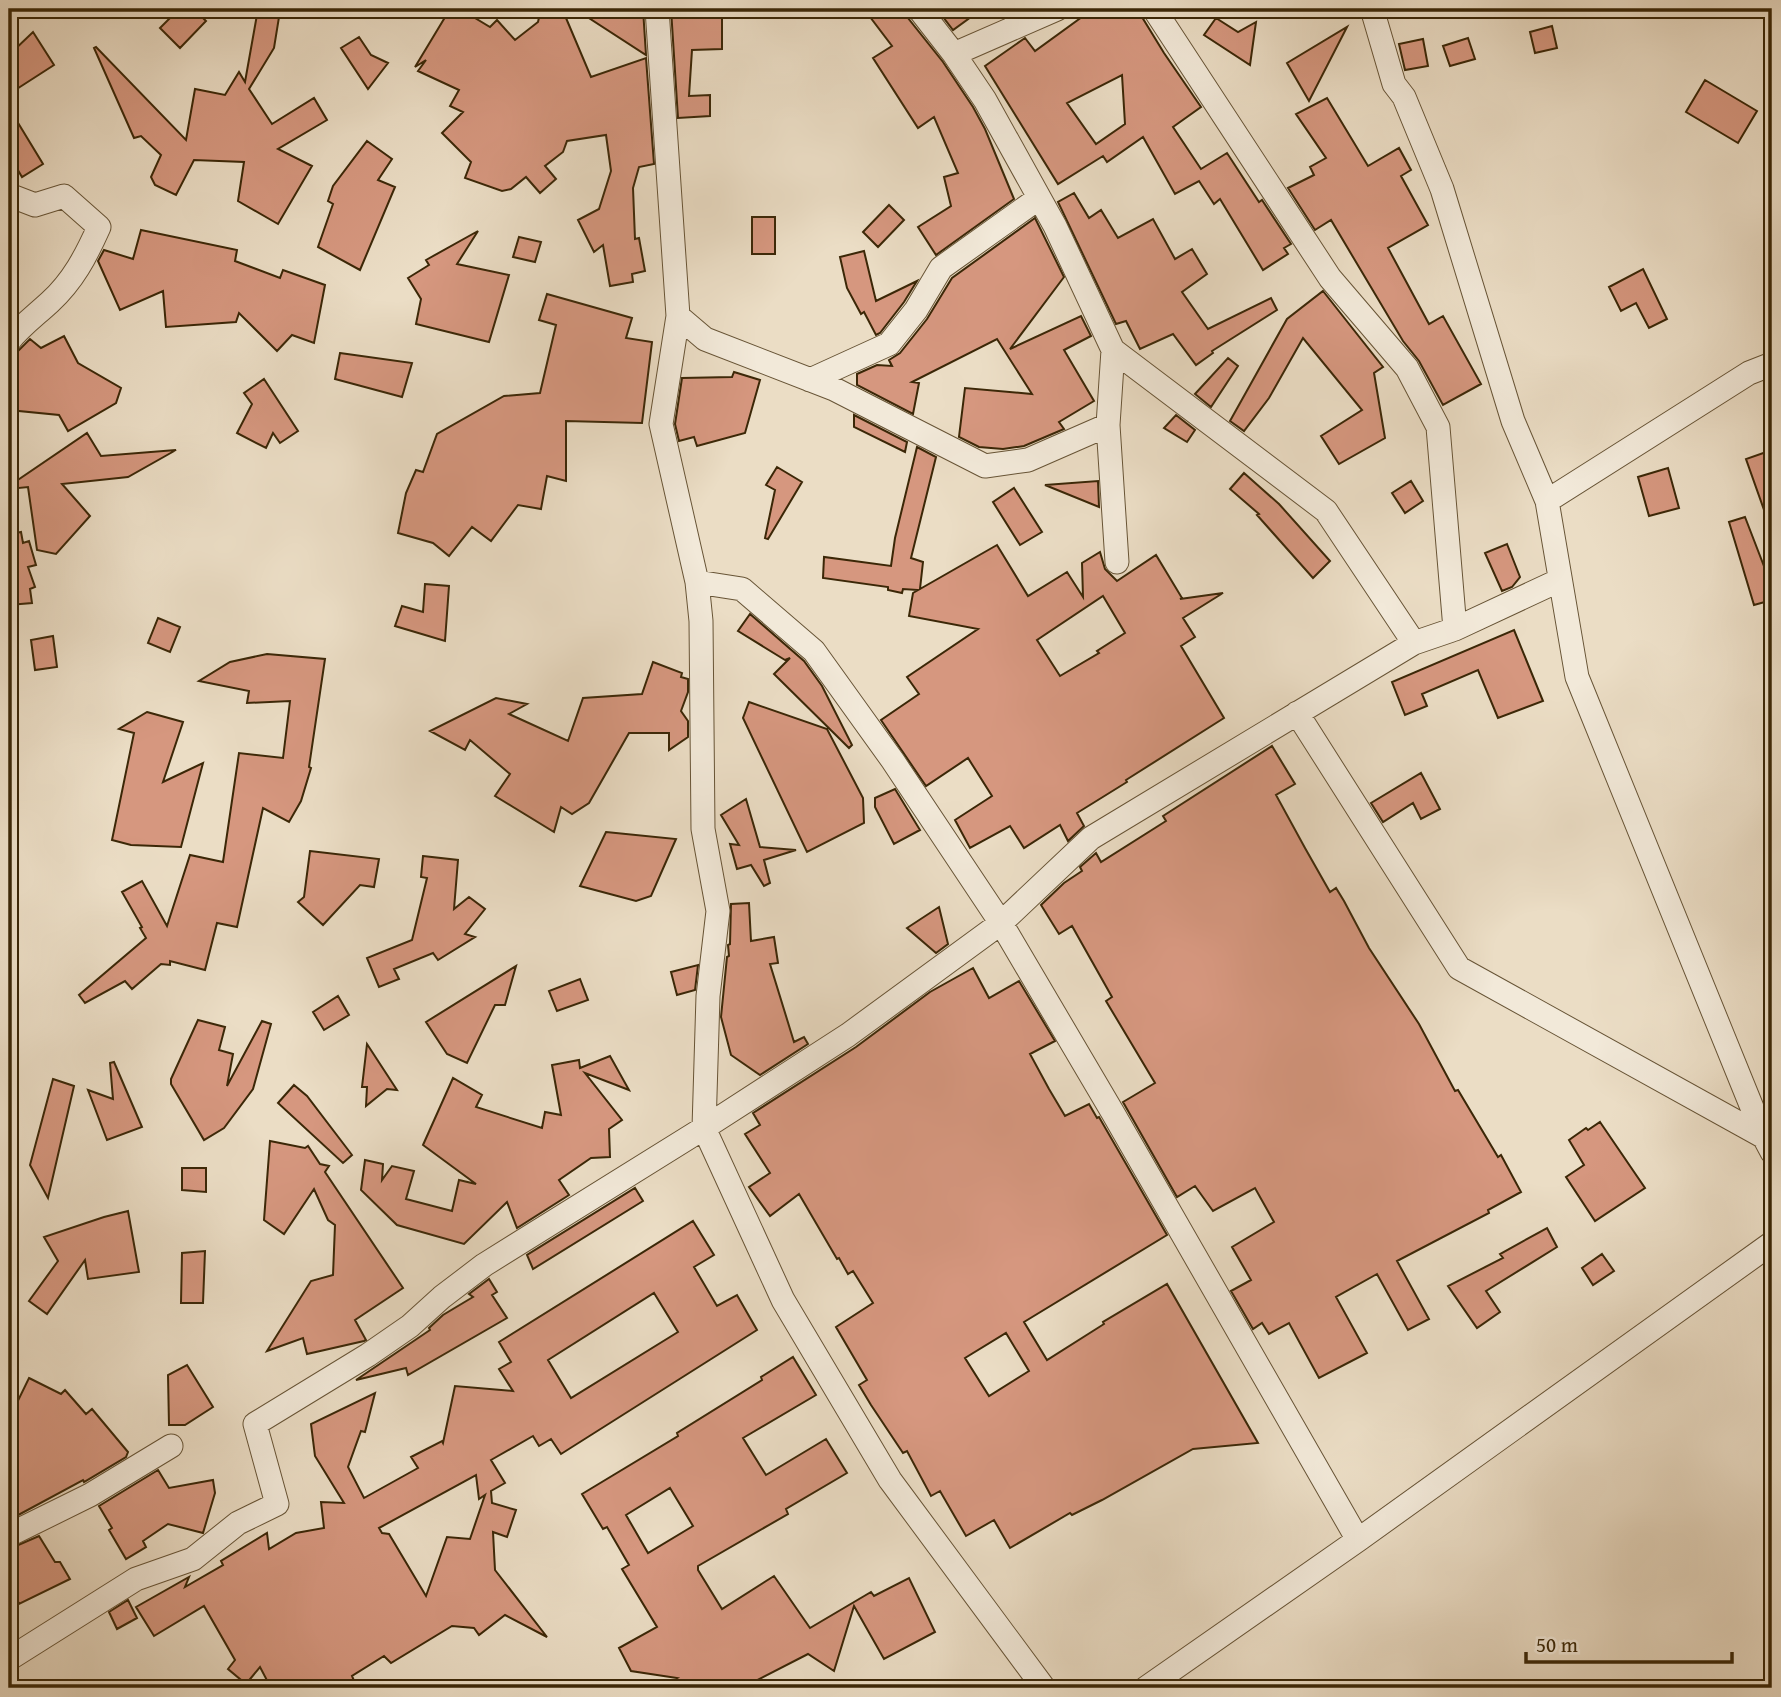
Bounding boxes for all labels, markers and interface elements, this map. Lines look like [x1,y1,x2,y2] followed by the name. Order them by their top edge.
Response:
[1526,1620,1732,1664] scale bar
[1536,1629,1578,1660] text: 50 m

